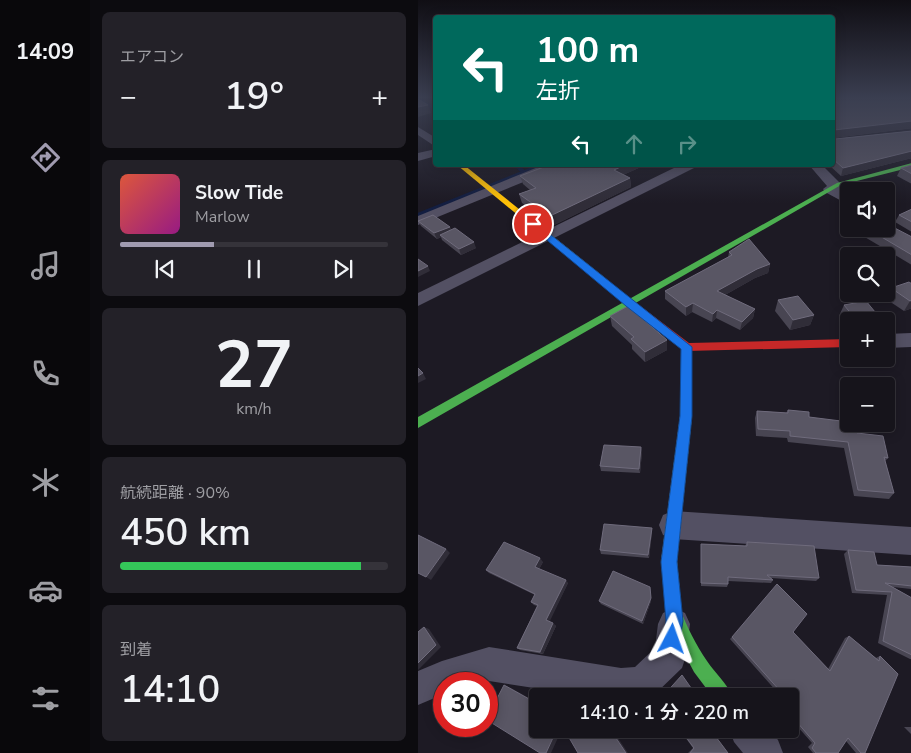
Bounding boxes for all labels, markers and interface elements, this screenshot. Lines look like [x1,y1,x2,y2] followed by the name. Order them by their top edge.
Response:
[536,27,639,74] text: 100 m
[453,35,518,100] icon: left
[16,37,74,67] text: 14:09
[120,46,184,68] text: エアコン
[224,71,284,122] text: 19°
[536,76,580,106] text: 左折
[120,78,137,116] text: −
[371,78,388,116] text: +
[567,130,595,158] icon: left
[620,130,648,158] icon: ahead
[673,130,701,158] icon: right
[28,140,63,175] icon: directions
[195,180,283,206] text: Slow Tide
[840,182,895,432] map controls
[840,182,895,237] button: sound
[512,203,554,245] pin
[195,206,250,228] text: Marlow
[519,210,547,238] icon: arrive
[840,247,895,302] button: search
[28,248,63,283] icon: music
[151,255,179,283] icon: previous
[240,255,268,283] icon: pause
[329,255,357,283] icon: next
[840,312,895,367] button: +
[215,321,293,410] text: 27
[28,356,63,391] icon: phone
[840,377,895,432] button: −
[236,398,272,420] text: km/h
[28,465,63,500] icon: climate
[120,482,230,504] text: 航続距離 · 90%
[120,507,251,558] text: 450 km
[28,573,63,608] icon: car
[645,612,697,664] position arrow
[120,639,152,661] text: 到着
[120,664,220,715] text: 14:10
[433,672,498,737] speed limit sign: 30
[28,681,63,716] icon: filters
[579,700,749,726] text: 14:10 · 1 分 · 220 m

